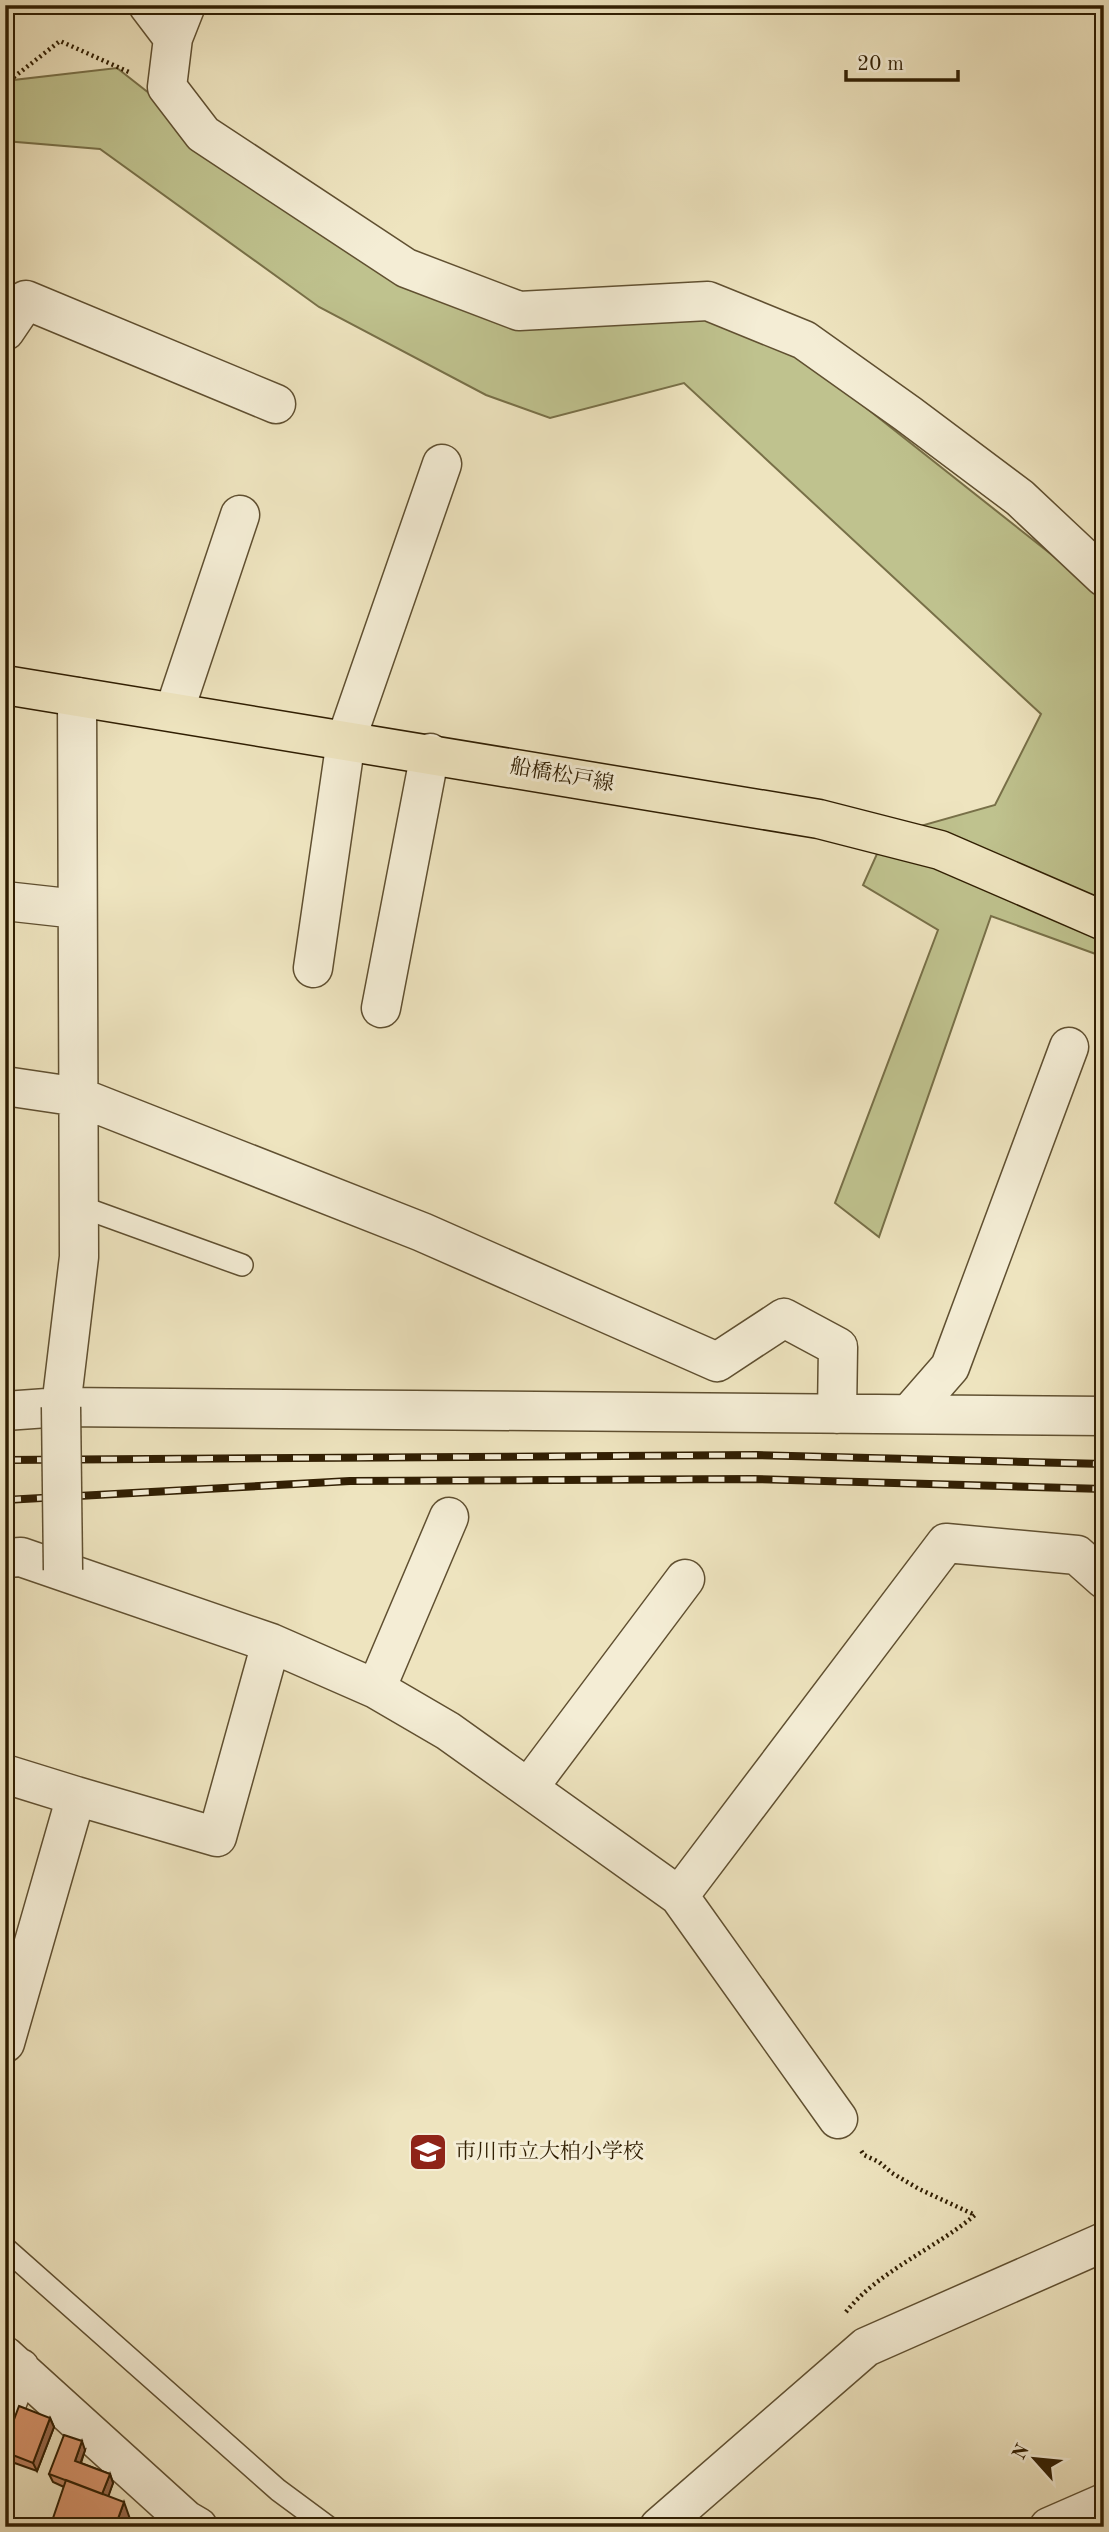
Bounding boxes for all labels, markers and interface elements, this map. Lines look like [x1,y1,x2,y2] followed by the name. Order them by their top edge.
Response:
[846,38,958,82] scale bar
[857,54,904,75] text: 20 m
[508,755,616,795] street label: 船橋松戸線
[407,2131,449,2173] school or university icon: 市川市立大柏小学校
[455,2140,644,2163] place label: 市川市立大柏小学校
[1000,2424,1070,2494] north arrow
[1010,2441,1034,2463] text: N

